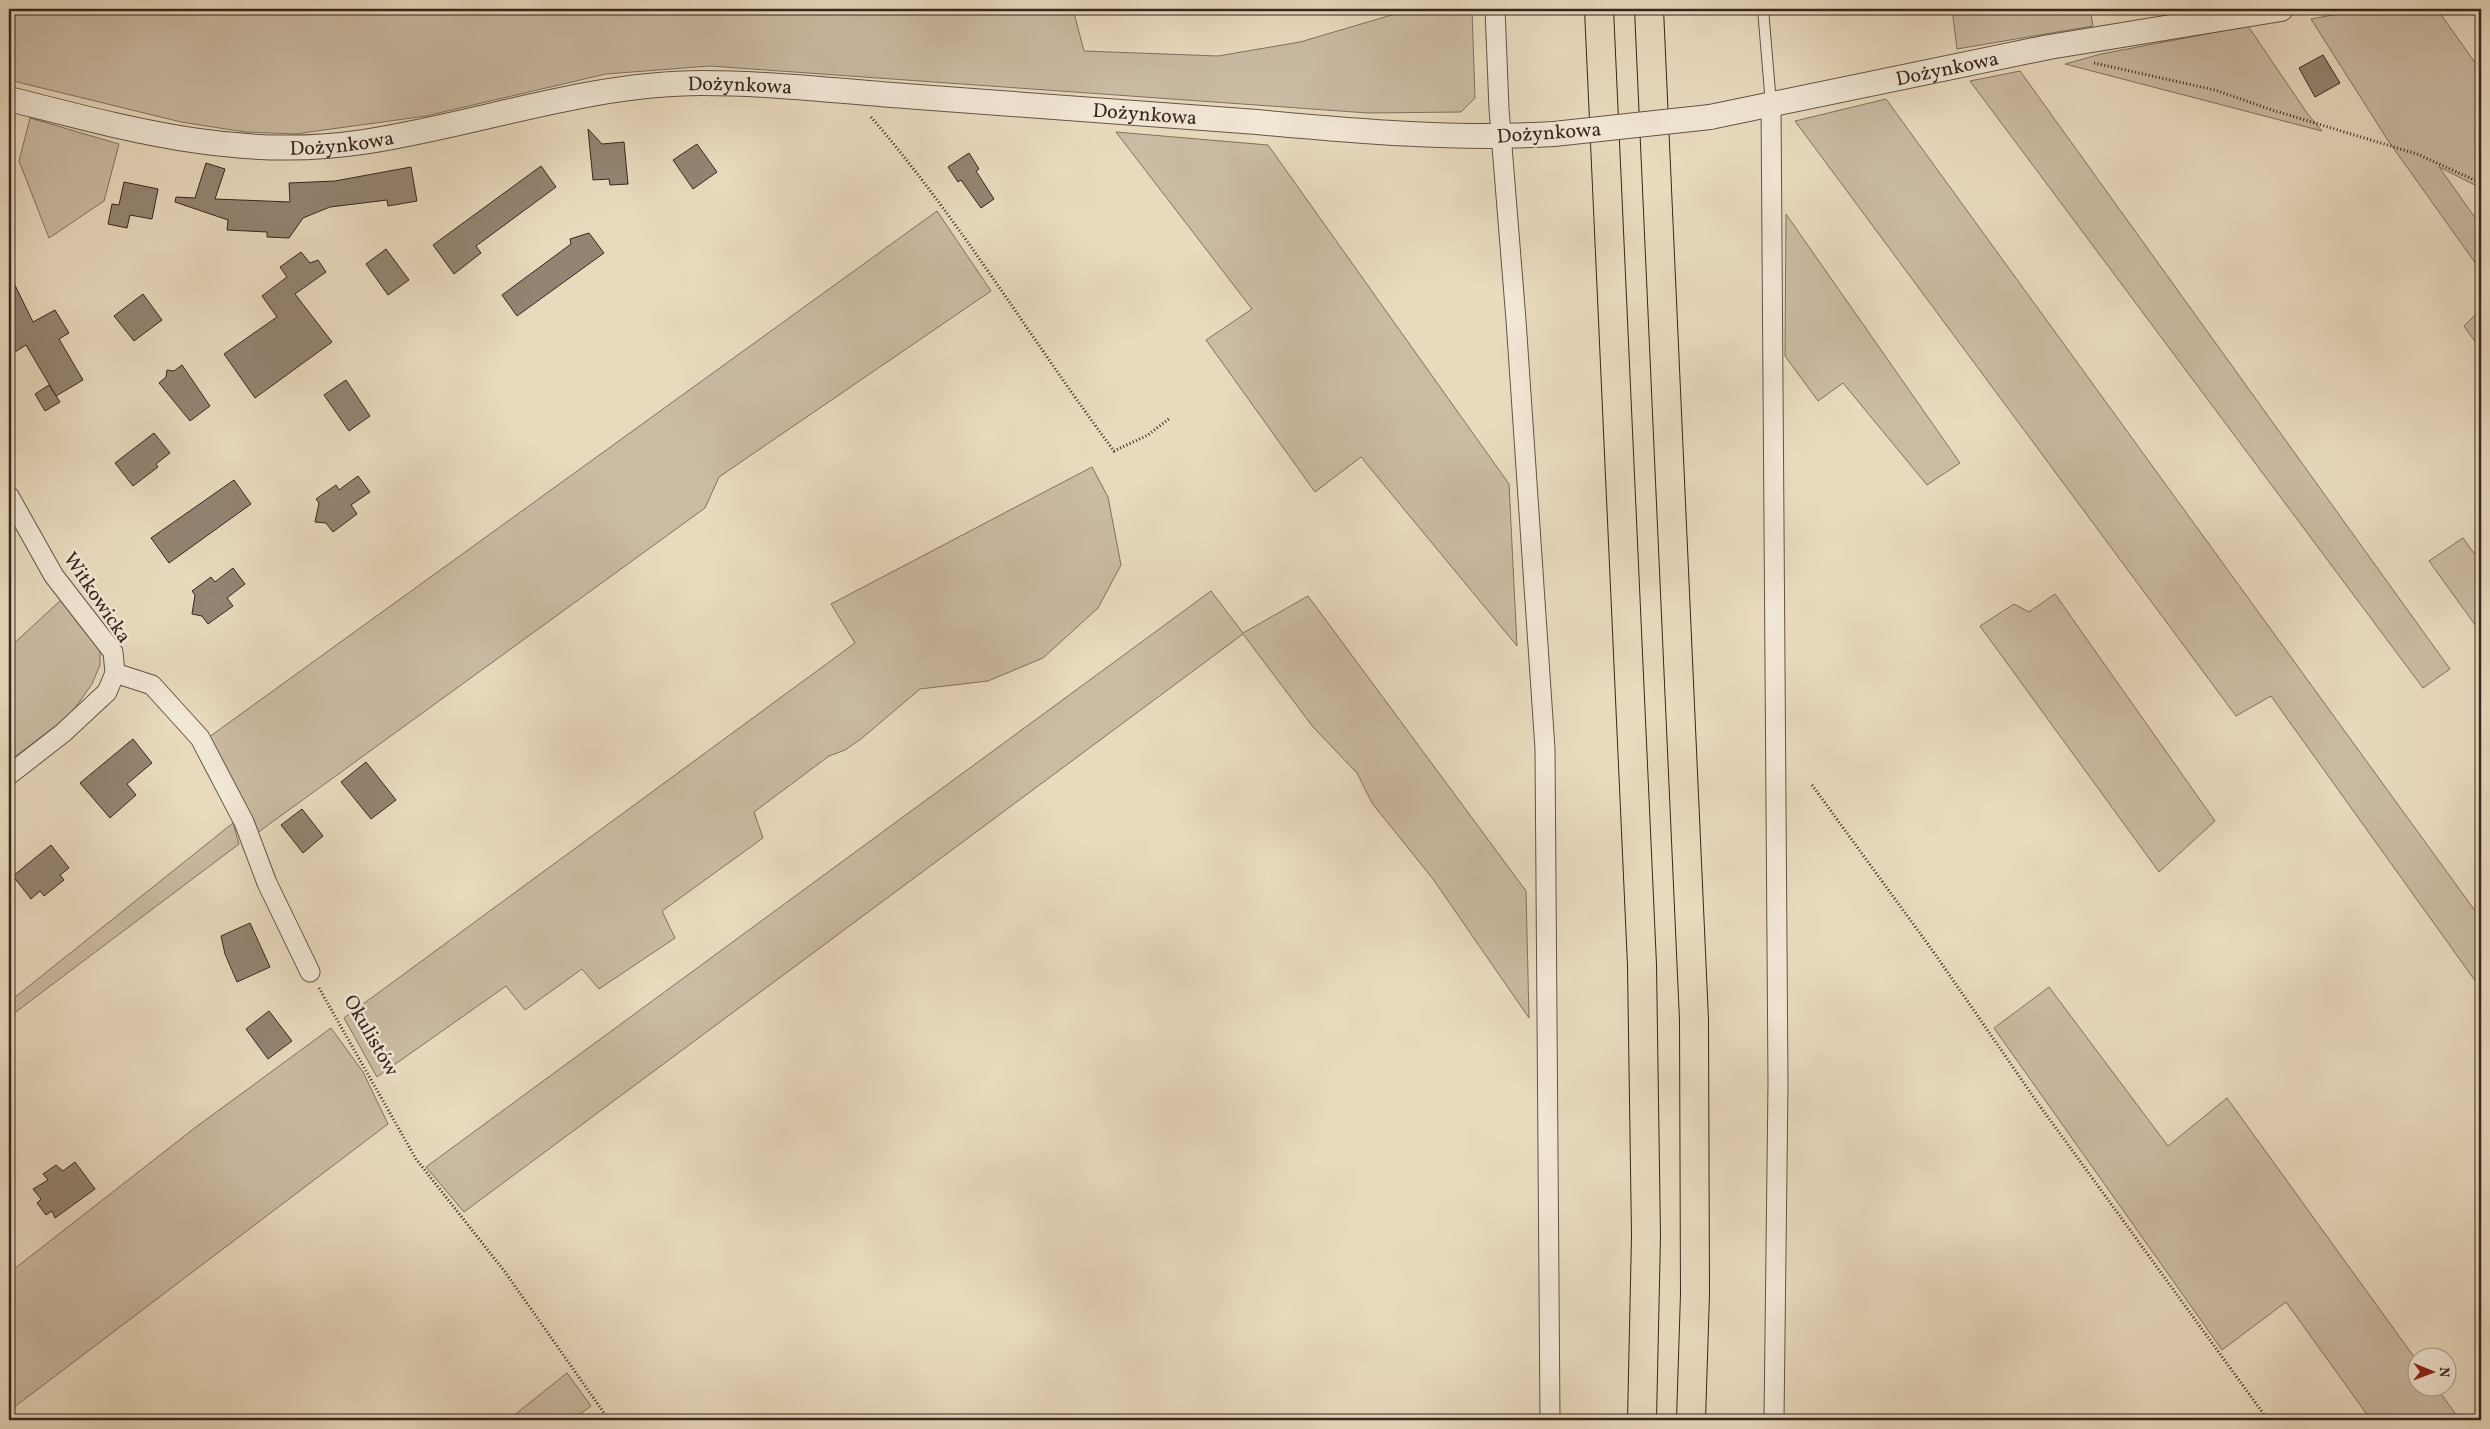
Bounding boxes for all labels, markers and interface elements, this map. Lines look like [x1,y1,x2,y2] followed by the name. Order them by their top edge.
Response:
[1893,46,2001,94] street label: Dożynkowa
[688,71,793,103] street label: Dożynkowa
[1092,98,1198,133] street label: Dożynkowa
[1496,116,1602,152] street label: Dożynkowa
[289,125,396,164] street label: Dożynkowa
[56,547,137,649] street label: Witkowicka
[336,990,405,1082] street label: Okulistów
[2408,1346,2458,1396] north arrow
[2434,1367,2453,1377] text: N

